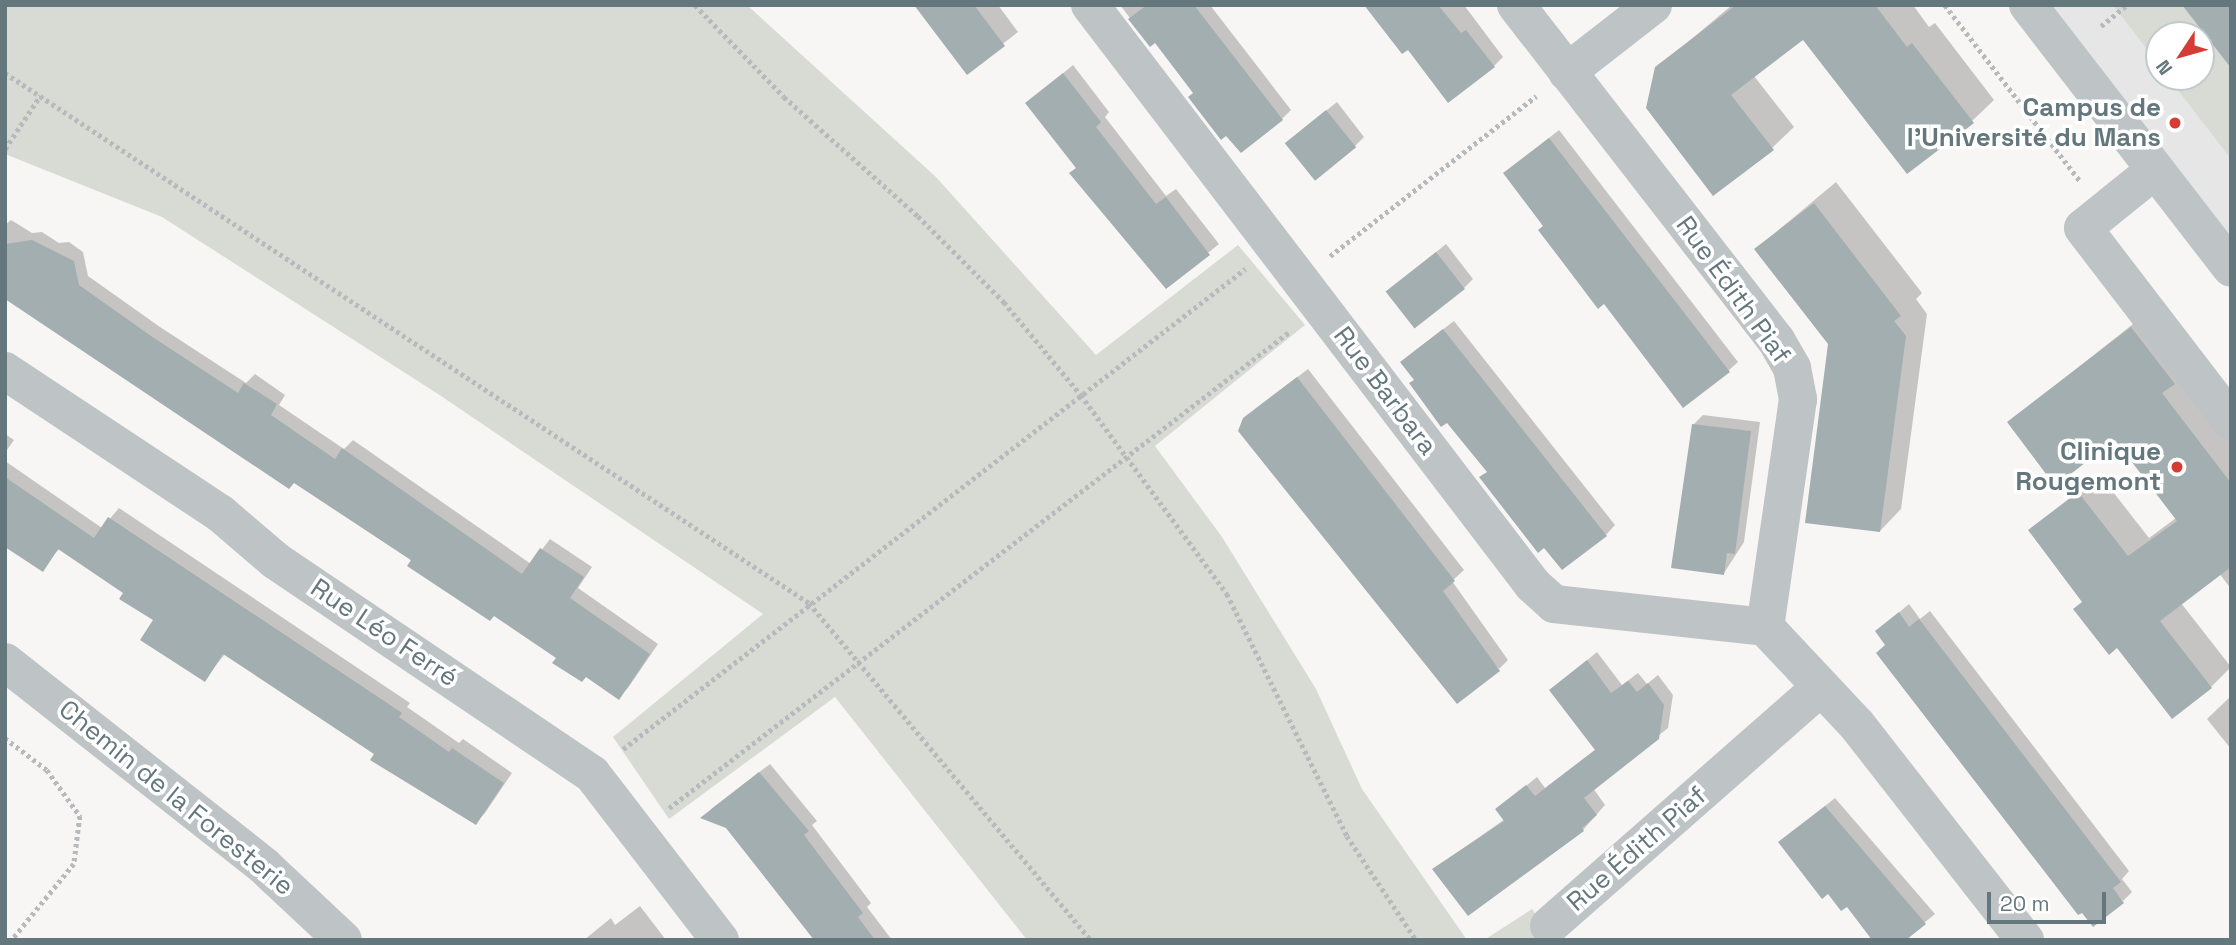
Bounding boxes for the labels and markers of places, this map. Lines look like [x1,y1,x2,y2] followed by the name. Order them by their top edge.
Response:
[1907,92,2161,154] place label: Campus de l'Université du Mans
[2167,115,2183,131] marker: Campus de l'Université du Mans
[2015,436,2161,498] place label: Clinique Rougemont
[2167,457,2187,477] marker: Clinique Rougemont

